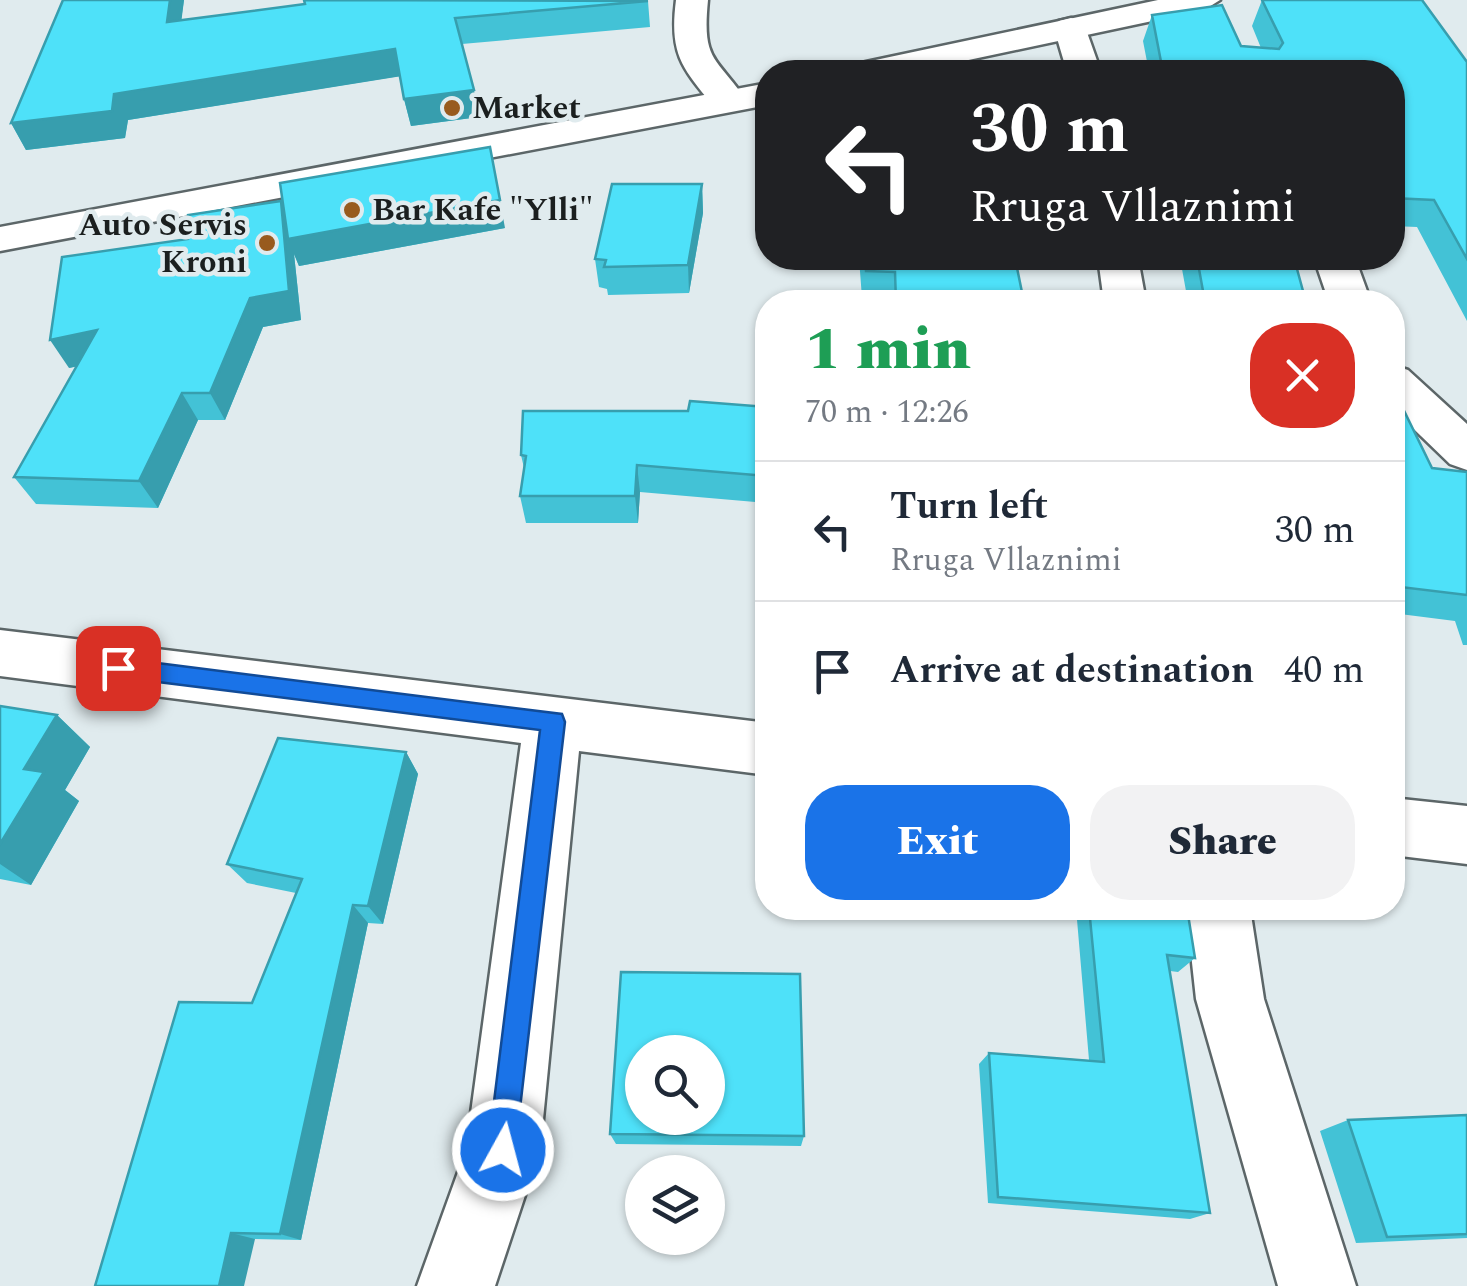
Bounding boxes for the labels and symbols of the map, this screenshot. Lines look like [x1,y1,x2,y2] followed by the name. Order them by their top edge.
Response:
[472,84,581,133] place label: Market
[441,97,463,119] marker: Market
[372,186,593,235] place label: Bar Kafe "Ylli"
[341,199,363,221] marker: Bar Kafe "Ylli"
[78,201,247,287] place label: Auto Servis Kroni
[256,232,278,254] marker: Auto Servis Kroni
[76,626,161,711] pin
[451,1098,555,1202] position arrow

